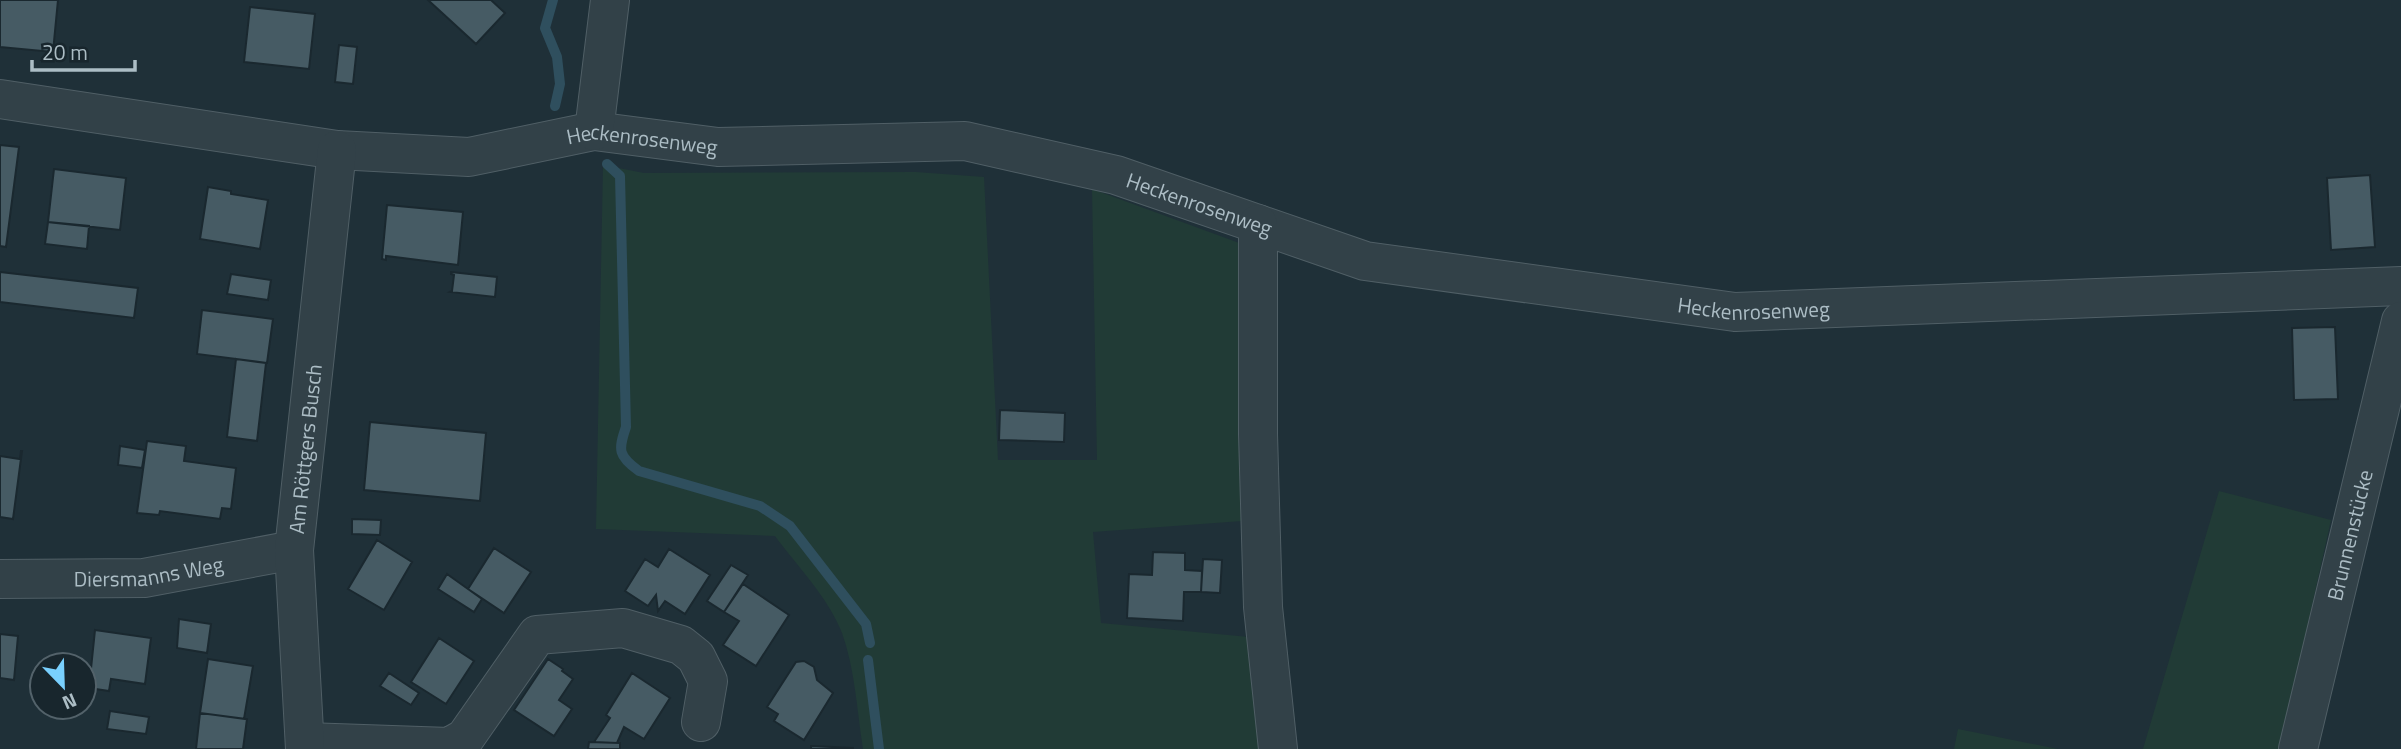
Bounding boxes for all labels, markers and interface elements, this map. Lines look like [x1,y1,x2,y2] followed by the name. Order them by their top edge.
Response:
[32,28,135,72] scale bar
[42,36,88,68] text: 20 m
[563,115,720,163] street label: Heckenrosenweg
[1122,164,1277,244] street label: Heckenrosenweg
[1676,288,1831,328] street label: Heckenrosenweg
[280,362,330,535] street label: Am Röttgers Busch
[2318,466,2381,604] street label: Brunnenstücke
[74,548,226,594] street label: Diersmanns Weg
[28,651,98,721] north arrow
[58,686,82,718] text: N

